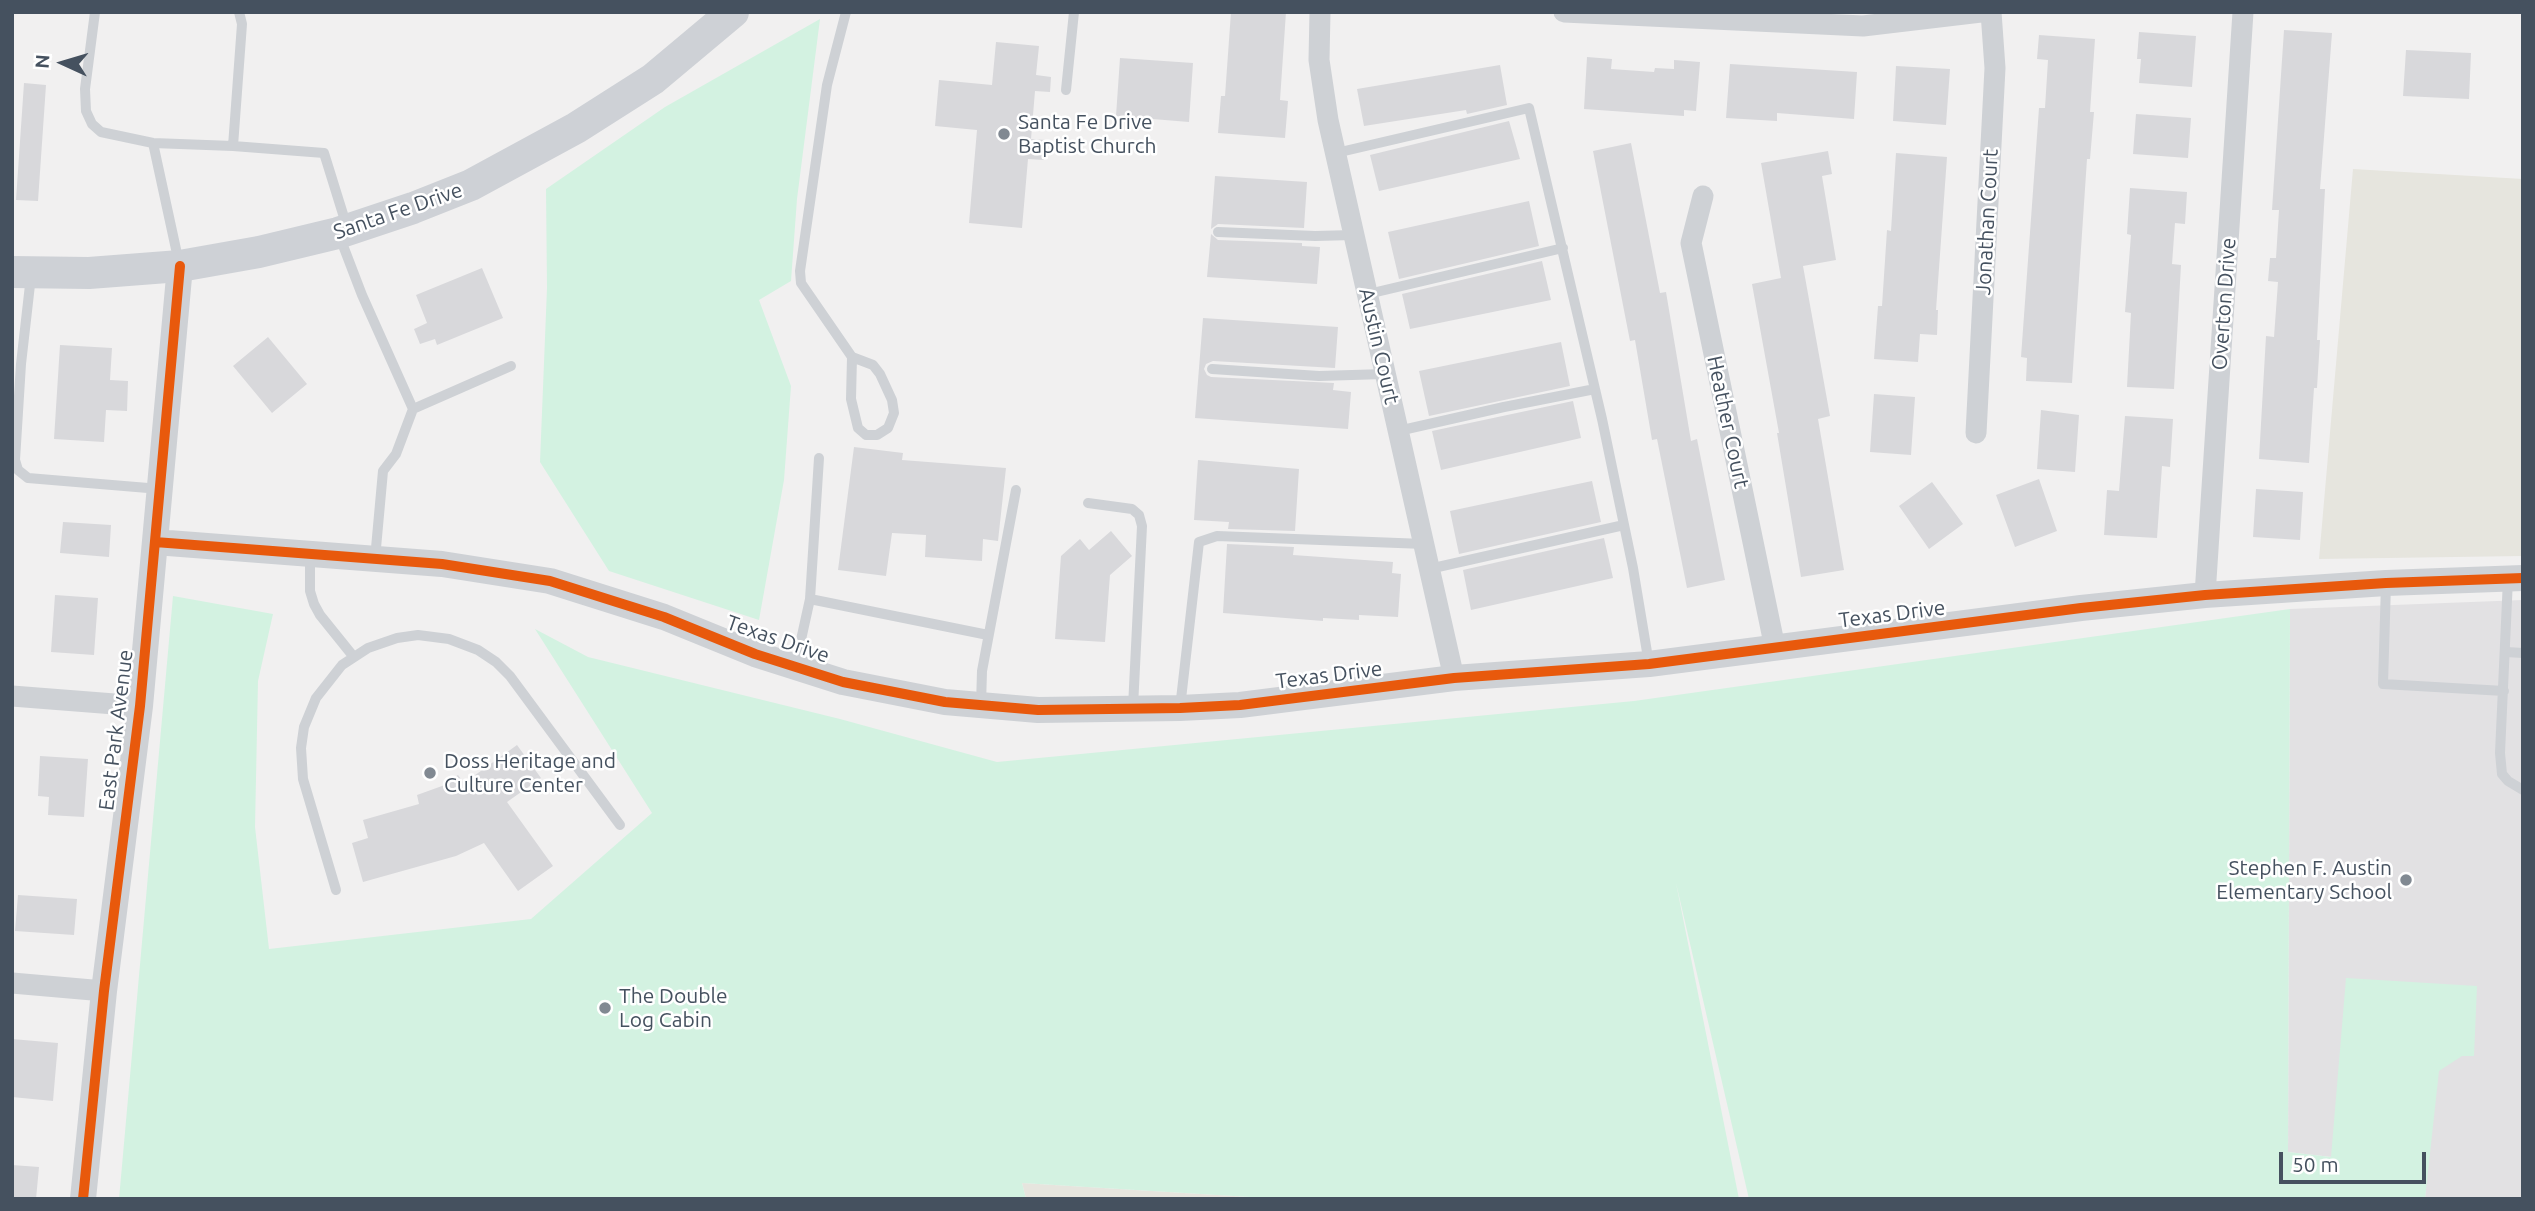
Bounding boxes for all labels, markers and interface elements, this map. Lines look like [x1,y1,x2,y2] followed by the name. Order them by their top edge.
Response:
[28,28,98,98] north arrow
[31,54,54,69] text: N
[1018,109,1156,159] place label: Santa Fe Drive Baptist Church
[996,126,1012,142] marker: Santa Fe Drive Baptist Church
[1971,148,2003,296] street label: Jonathan Court
[330,177,466,245] street label: Santa Fe Drive
[2207,237,2241,371] street label: Overton Drive
[1353,286,1405,406] street label: Austin Court
[1702,353,1754,491] street label: Heather Court
[1837,595,1947,633] street label: Texas Drive
[723,610,833,668] street label: Texas Drive
[94,648,138,812] street label: East Park Avenue
[1274,656,1384,694] street label: Texas Drive
[444,748,616,798] place label: Doss Heritage and Culture Center
[422,765,438,781] marker: Doss Heritage and Culture Center
[2216,855,2392,905] place label: Stephen F. Austin Elementary School
[2398,872,2414,888] marker: Stephen F. Austin Elementary School
[619,983,728,1033] place label: The Double Log Cabin
[597,1000,613,1016] marker: The Double Log Cabin
[2283,1138,2430,1182] scale bar
[2292,1152,2339,1176] text: 50 m

